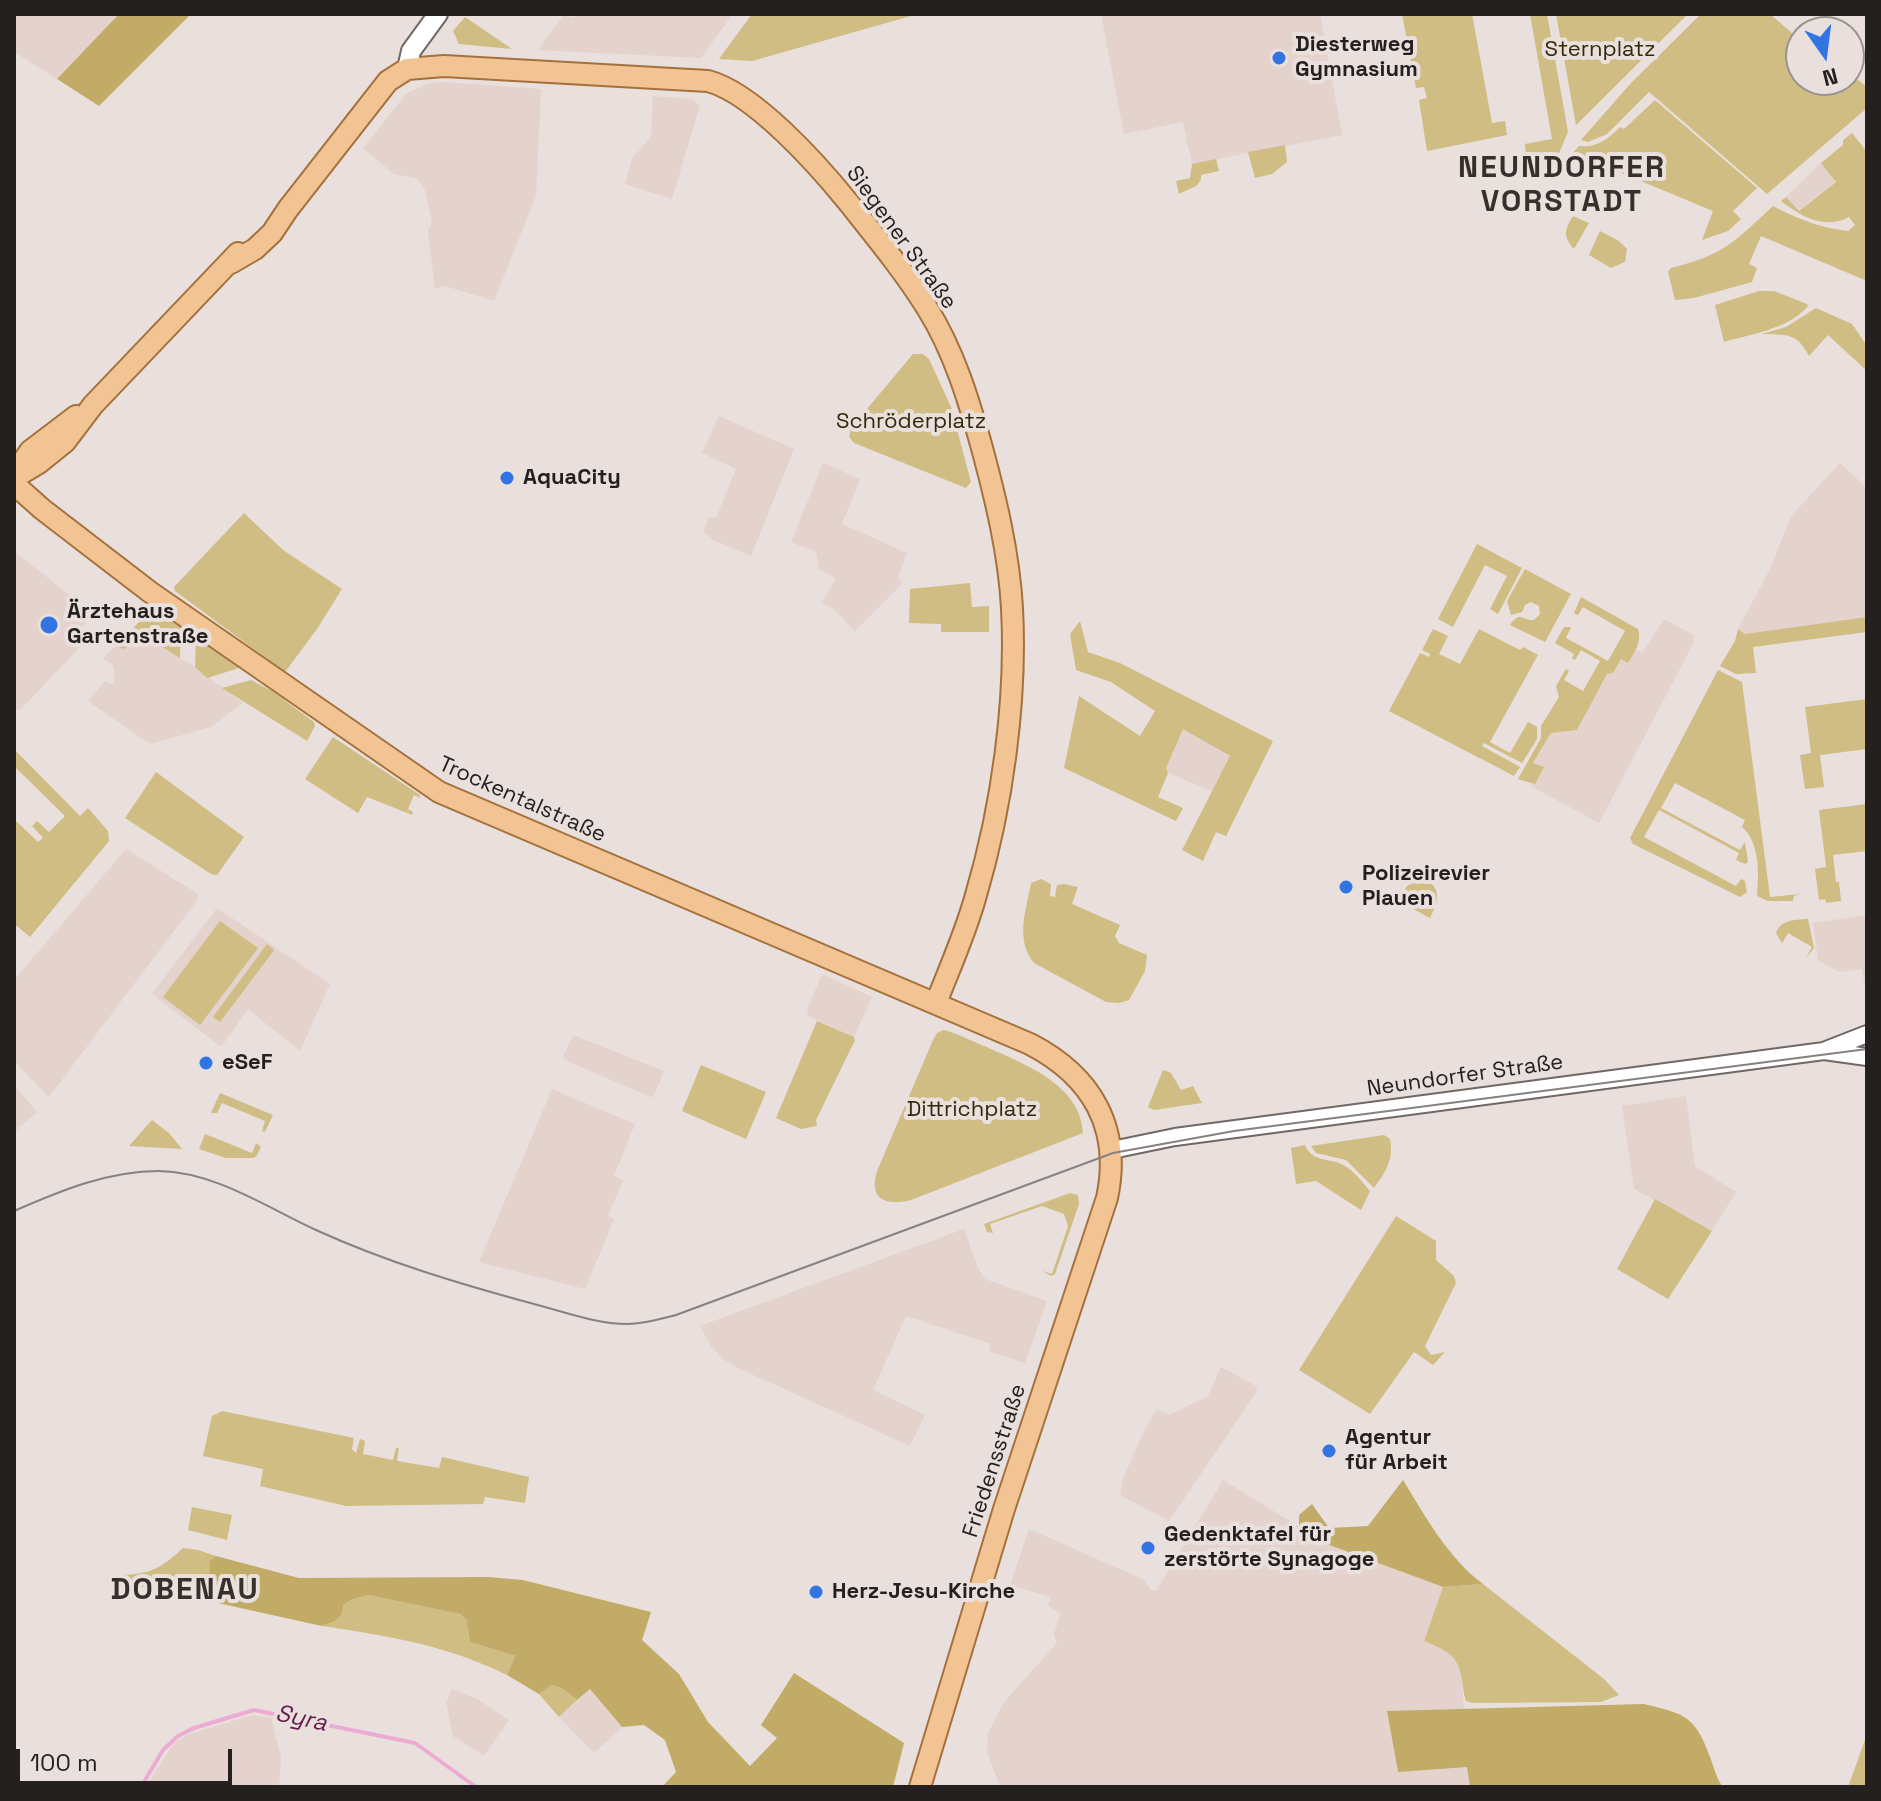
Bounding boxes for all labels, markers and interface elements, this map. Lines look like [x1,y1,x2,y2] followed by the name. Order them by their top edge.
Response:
[1785,16,1865,96] north arrow
[1295,32,1418,84] place label: Diesterweg Gymnasium
[1544,37,1656,63] park label: Sternplatz
[1270,49,1288,67] marker: Diesterweg Gymnasium
[1820,62,1841,93] text: N
[1458,151,1666,222] district label: NEUNDORFER VORSTADT
[840,161,962,315] street label: Siegener Straße
[836,409,986,435] park label: Schröderplatz
[523,465,621,491] place label: AquaCity
[498,469,516,487] marker: AquaCity
[67,599,208,650] place label: Ärztehaus Gartenstraße
[38,614,60,636] marker: Ärztehaus Gartenstraße
[434,751,610,849] street label: Trockentalstraße
[1362,861,1490,912] place label: Polizeirevier Plauen
[1337,878,1355,896] marker: Polizeirevier Plauen
[1365,1049,1565,1103] street label: Neundorfer Straße
[222,1050,272,1076] place label: eSeF
[197,1054,215,1072] marker: eSeF
[907,1097,1037,1123] park label: Dittrichplatz
[958,1381,1032,1541] street label: Friedensstraße
[1345,1425,1448,1476] place label: Agentur für Arbeit
[1320,1442,1338,1460] marker: Agentur für Arbeit
[1164,1522,1375,1574] place label: Gedenktafel für zerstörte Synagoge
[1139,1539,1157,1557] marker: Gedenktafel für zerstörte Synagoge
[110,1573,260,1609] district label: DOBENAU
[832,1579,1015,1605] place label: Herz-Jesu-Kirche
[807,1583,825,1601] marker: Herz-Jesu-Kirche
[273,1700,329,1738] water label: Syra
[20,1733,236,1783] scale bar
[30,1747,98,1778] text: 100 m

